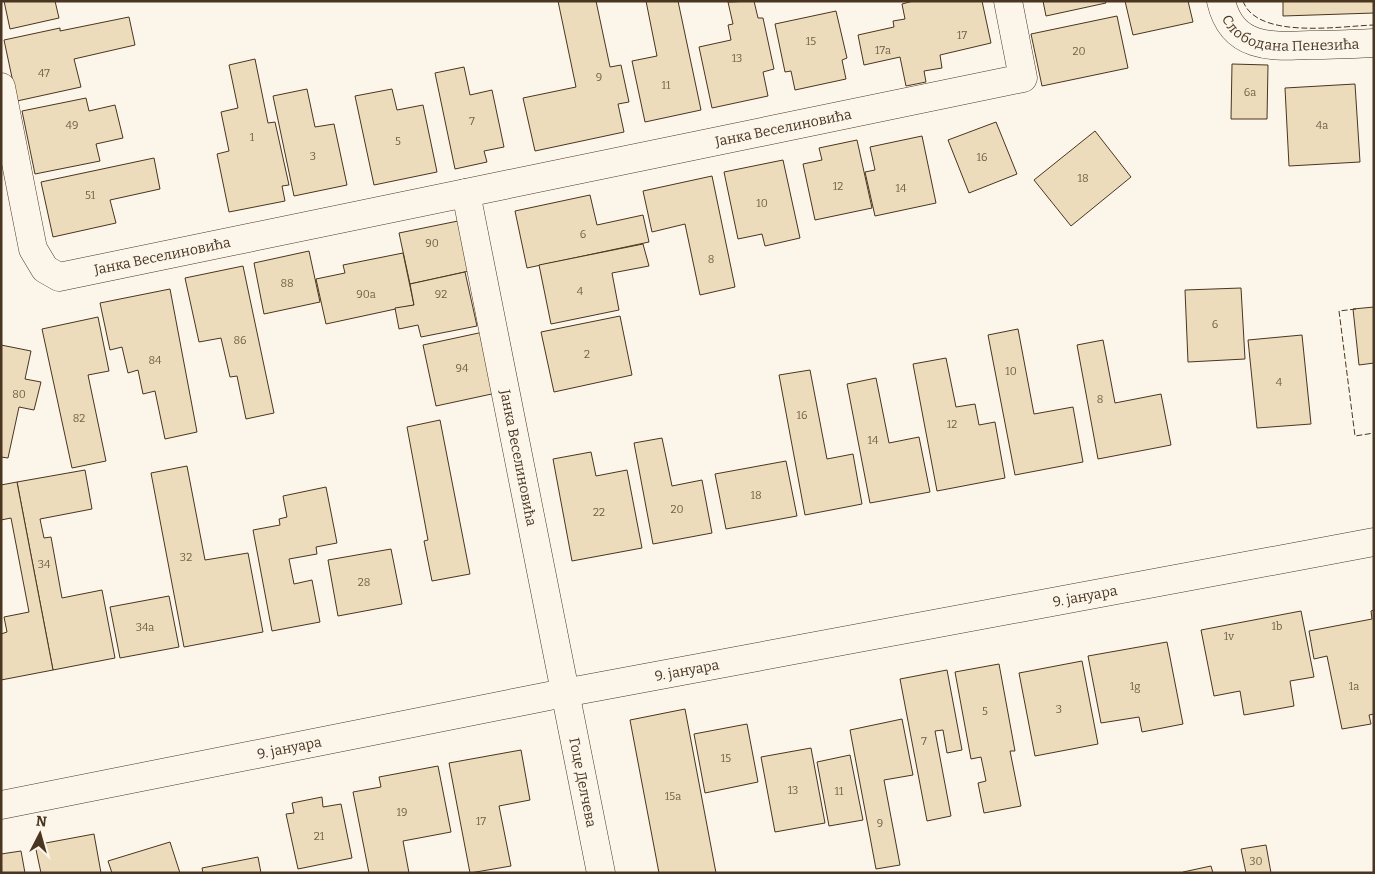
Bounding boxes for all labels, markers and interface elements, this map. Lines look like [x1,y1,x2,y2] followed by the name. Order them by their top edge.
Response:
[1218,12,1360,54] street label: Слободана Пенезића
[957,29,967,42] house number: 17
[806,35,816,48] house number: 15
[875,44,891,57] house number: 17a
[1072,45,1086,58] house number: 20
[732,52,742,65] house number: 13
[38,67,50,80] house number: 47
[596,71,602,84] house number: 9
[662,79,671,92] house number: 11
[1244,86,1256,99] house number: 6a
[712,105,853,150] street label: Јанка Веселиновића
[469,115,475,128] house number: 7
[66,119,78,132] house number: 49
[1316,119,1328,132] house number: 4a
[250,131,255,144] house number: 1
[395,135,401,148] house number: 5
[310,150,316,163] house number: 3
[977,151,987,164] house number: 16
[1077,172,1089,185] house number: 18
[833,180,843,193] house number: 12
[896,182,907,195] house number: 14
[85,189,96,202] house number: 51
[756,197,768,210] house number: 10
[580,228,586,241] house number: 6
[92,233,232,278] street label: Јанка Веселиновића
[425,237,439,250] house number: 90
[708,253,714,266] house number: 8
[280,277,294,290] house number: 88
[577,285,584,298] house number: 4
[356,288,376,301] house number: 90a
[435,288,447,301] house number: 92
[1212,318,1218,331] house number: 6
[233,334,247,347] house number: 86
[584,348,590,361] house number: 2
[148,354,162,367] house number: 84
[456,362,469,375] house number: 94
[1005,365,1017,378] house number: 10
[1276,376,1283,389] house number: 4
[497,387,540,528] street label: Јанка Веселиновића
[12,388,26,401] house number: 80
[1097,393,1103,406] house number: 8
[797,409,807,422] house number: 16
[73,412,85,425] house number: 82
[947,418,957,431] house number: 12
[868,434,879,447] house number: 14
[750,489,762,502] house number: 18
[670,503,684,516] house number: 20
[593,506,605,519] house number: 22
[180,551,192,564] house number: 32
[38,558,51,571] house number: 34
[358,576,370,589] house number: 28
[1051,581,1119,610] street label: 9. јануара
[1272,620,1282,633] house number: 1b
[136,621,154,634] house number: 34a
[1224,630,1234,643] house number: 1v
[653,656,721,684] street label: 9. јануара
[1130,680,1140,693] house number: 1g
[1349,680,1359,693] house number: 1a
[1056,703,1062,716] house number: 3
[982,705,988,718] house number: 5
[256,733,323,762] street label: 9. јануара
[921,735,927,748] house number: 7
[566,736,600,829] street label: Гоце Делчева
[721,752,731,765] house number: 15
[788,784,798,797] house number: 13
[835,785,844,798] house number: 11
[665,790,681,803] house number: 15a
[397,806,407,819] house number: 19
[15,809,65,859] north arrow
[35,813,48,831] text: N
[476,815,486,828] house number: 17
[877,817,883,830] house number: 9
[314,830,325,843] house number: 21
[1249,855,1263,868] house number: 30

